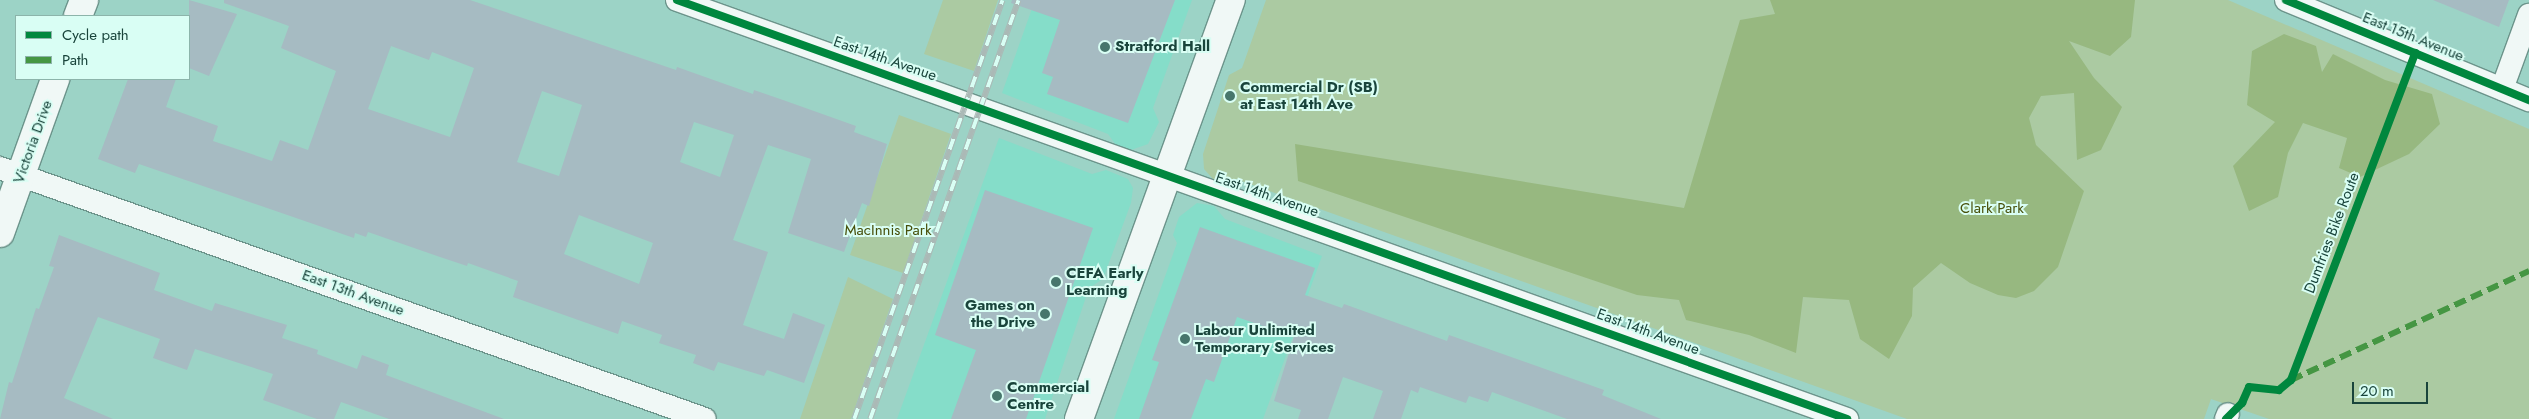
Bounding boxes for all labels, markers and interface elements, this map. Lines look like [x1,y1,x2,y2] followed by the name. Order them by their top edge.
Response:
[2360,9,2466,65] street label: East 15th Avenue
[15,15,190,80] legend
[62,24,129,46] text: Cycle path
[831,33,939,85] street label: East 14th Avenue
[1115,38,1210,56] place label: Stratford Hall
[1099,41,1111,53] marker: Stratford Hall
[62,49,88,71] text: Path
[1240,78,1378,113] place label: Commercial Dr (SB) at East 14th Ave
[1224,90,1236,102] marker: Commercial Dr (SB) at East 14th Ave
[10,98,56,186] street label: Victoria Drive
[1213,169,1321,221] street label: East 14th Avenue
[2301,170,2363,296] street label: Dumfries Bike Route
[1960,200,2024,218] park label: Clark Park
[844,222,932,240] park label: MacInnis Park
[1066,264,1143,299] place label: CEFA Early Learning
[300,266,406,320] street label: East 13th Avenue
[1050,276,1062,288] marker: CEFA Early Learning
[965,296,1035,331] place label: Games on the Drive
[1594,305,1702,359] street label: East 14th Avenue
[1039,308,1051,320] marker: Games on the Drive
[1195,321,1334,356] place label: Labour Unlimited Temporary Services
[1179,333,1191,345] marker: Labour Unlimited Temporary Services
[2354,372,2430,404] scale bar
[1007,378,1089,413] place label: Commercial Centre
[2360,380,2394,402] text: 20 m
[991,390,1003,402] marker: Commercial Centre

